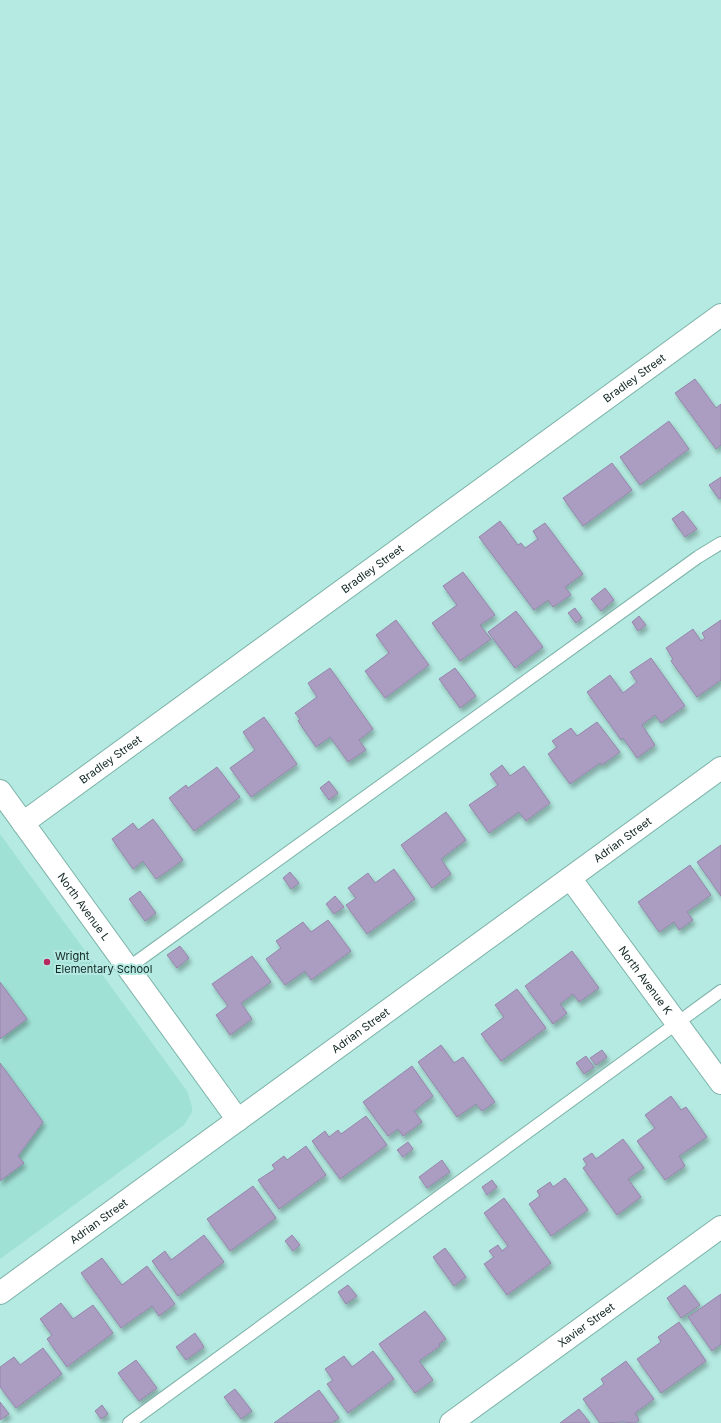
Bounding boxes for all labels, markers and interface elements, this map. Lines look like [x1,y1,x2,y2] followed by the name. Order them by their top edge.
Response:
[600,351,668,405] street label: Bradley Street
[338,541,406,596] street label: Bradley Street
[76,732,144,787] street label: Bradley Street
[591,814,654,865] street label: Adrian Street
[55,870,113,944] street label: North Avenue L
[615,943,676,1018] street label: North Avenue K
[55,949,152,976] place label: Wright Elementary School
[42,957,52,967] marker: Wright Elementary School
[329,1005,393,1056] street label: Adrian Street
[67,1195,131,1247] street label: Adrian Street
[555,1299,617,1350] street label: Xavier Street

